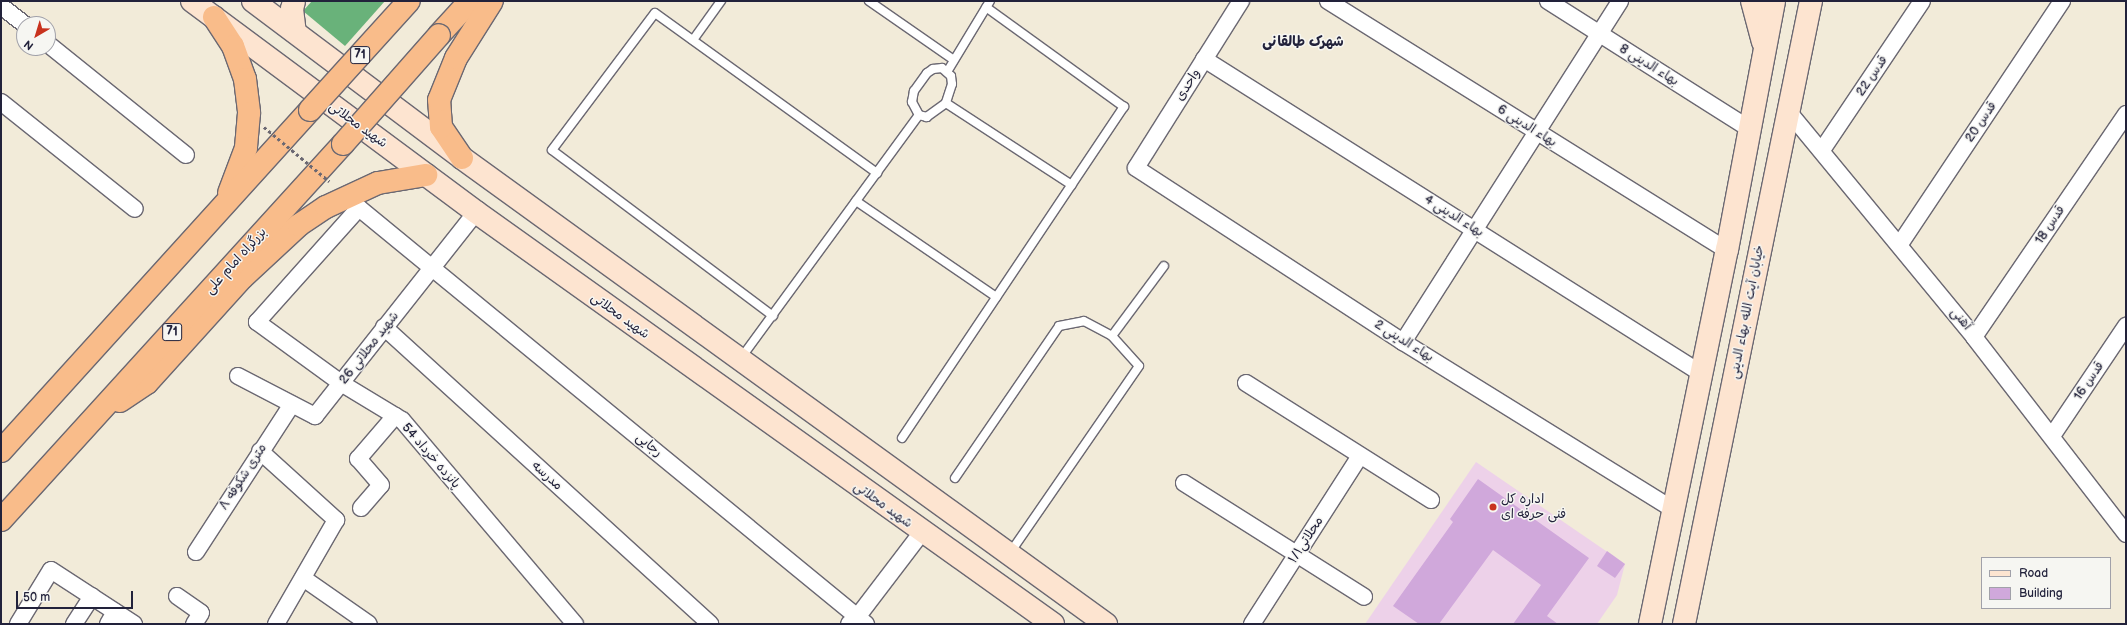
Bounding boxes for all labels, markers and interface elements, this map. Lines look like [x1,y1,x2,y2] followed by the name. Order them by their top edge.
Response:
[16,16,56,56] north arrow
[1262,34,1344,50] district label: شهرک طالقانی
[22,37,36,53] text: N
[1616,41,1682,89] street label: بهاء الدینی 8
[350,45,370,65] road number: 71
[1853,53,1891,99] street label: قدس 22
[1172,66,1204,104] street label: واحدی
[326,99,390,151] street label: شهید محلاتی
[1962,99,2000,145] street label: قدس 20
[1494,102,1560,150] street label: بهاء الدینی 6
[1421,192,1487,240] street label: بهاء الدینی 4
[2032,203,2068,247] street label: قدس 18
[202,224,270,298] street label: بزرگراه امام علی
[1726,244,1768,380] street label: خیابان آیت الله بهاء الدینی
[588,290,652,342] street label: شهید محلاتی
[1947,305,1975,333] street label: آهنی
[336,309,402,387] street label: شهید محلاتی 26
[1371,317,1437,365] street label: بهاء الدینی 2
[162,322,182,342] road number: 71
[2070,359,2108,403] street label: قدس 16
[398,420,464,492] street label: پانزده خرداد 54
[633,430,665,460] street label: رجایی
[216,441,270,513] street label: ۸ متری شکوفه
[528,458,566,494] street label: مدرسه
[851,479,915,531] street label: شهید محلاتی
[1501,492,1566,523] place label: اداره کل فنی حرفه ای
[1488,502,1498,512] marker: اداره کل فنی حرفه ای
[1285,514,1327,566] street label: محلاتی۱/۱
[1981,557,2111,609] legend
[2019,566,2048,581] text: Road
[18,583,135,609] scale bar
[2019,586,2063,601] text: Building
[23,590,50,605] text: 50 m

